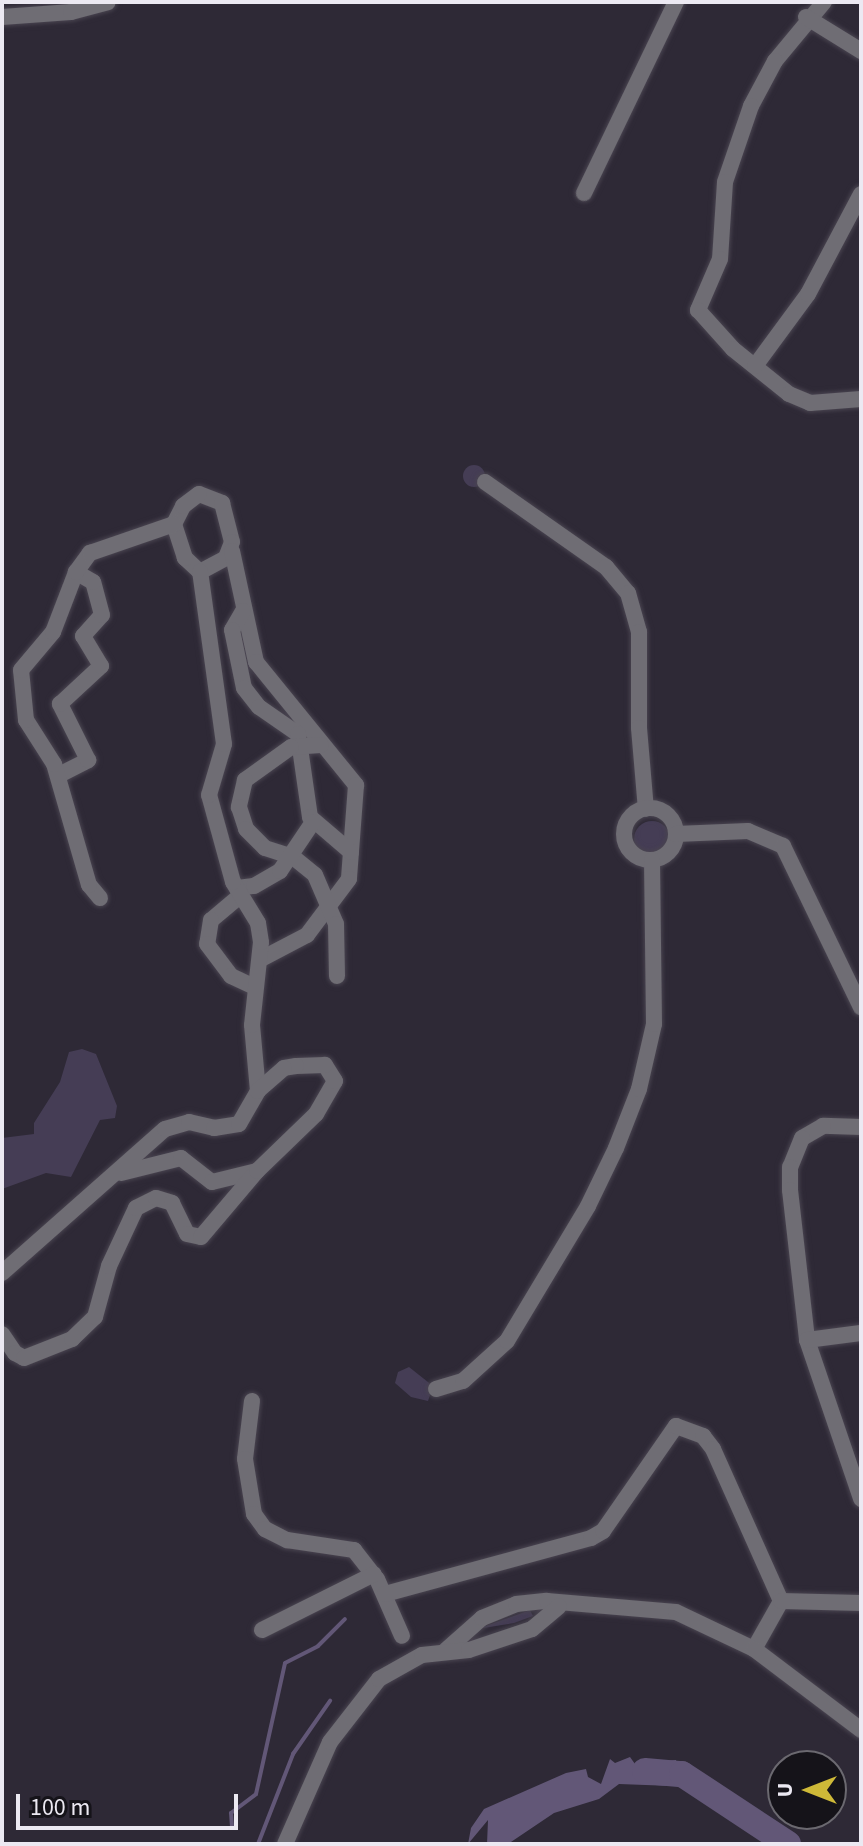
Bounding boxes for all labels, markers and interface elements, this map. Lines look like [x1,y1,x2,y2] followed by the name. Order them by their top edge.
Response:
[767,1750,847,1830] north arrow
[20,1778,242,1828] scale bar
[769,1783,801,1797] text: U
[30,1790,90,1825] text: 100 m

